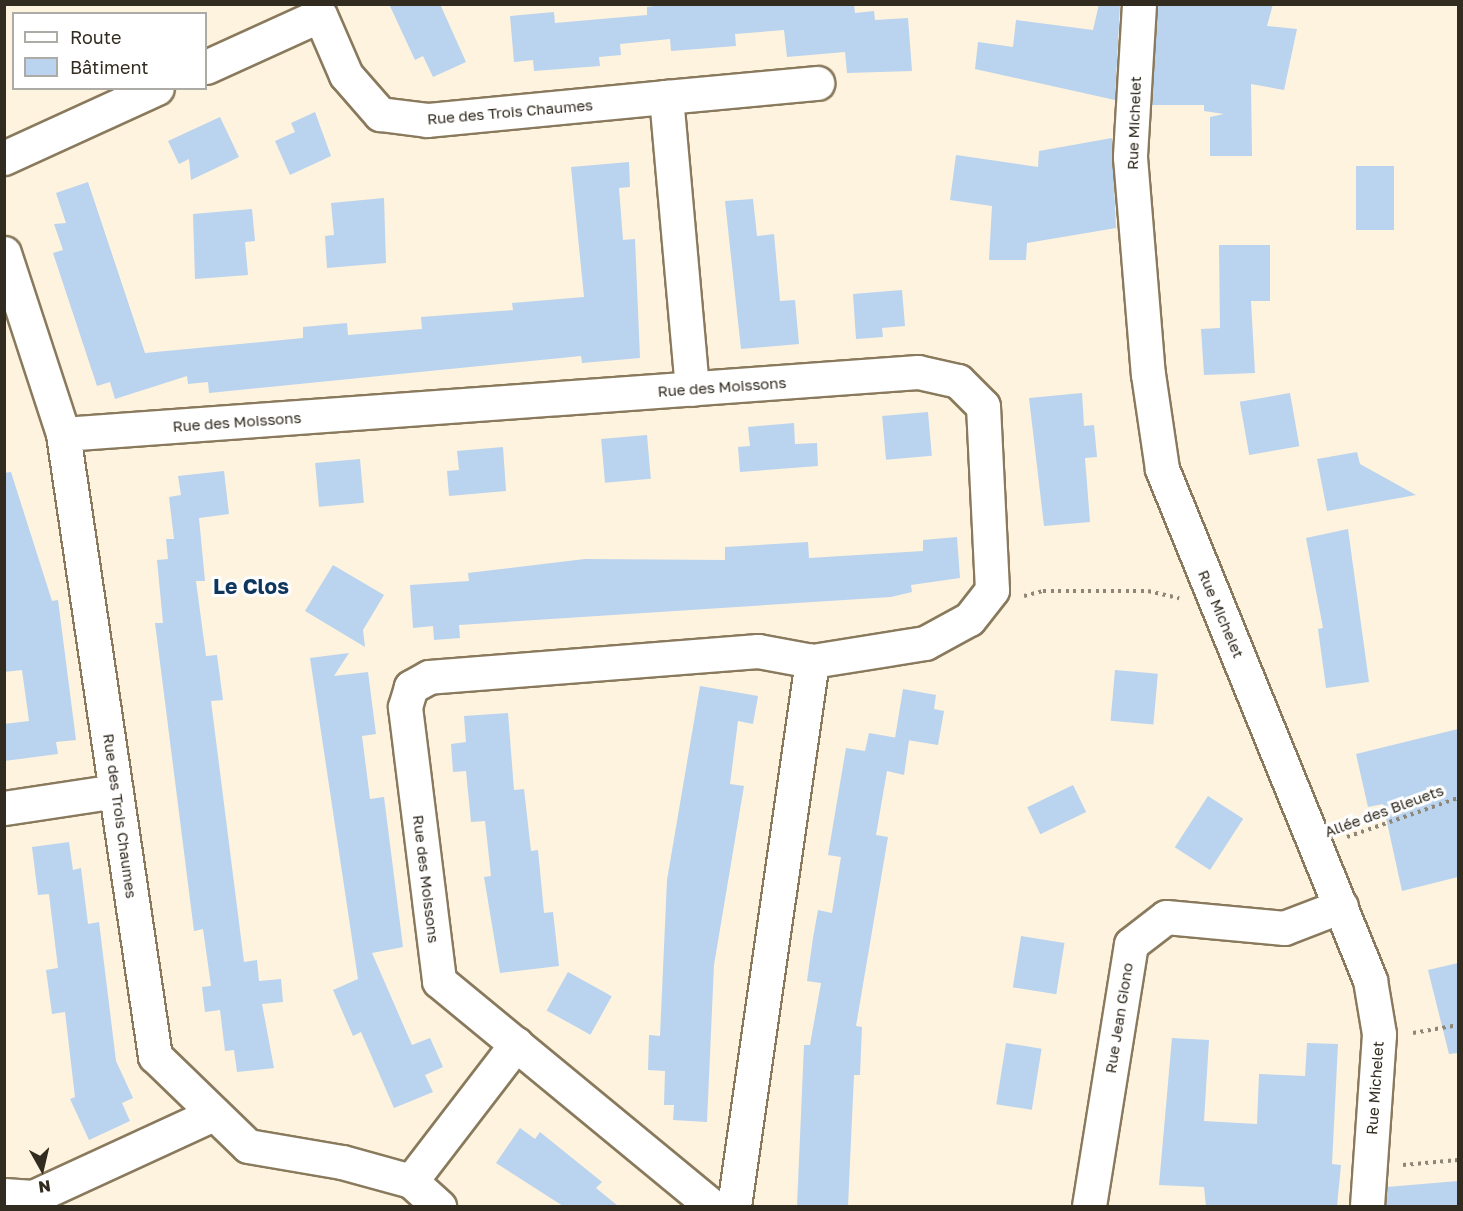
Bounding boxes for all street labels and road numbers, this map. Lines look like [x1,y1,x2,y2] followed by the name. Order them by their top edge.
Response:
[1123,76,1145,170] street label: Rue Michelet
[426,96,594,128] street label: Rue des Trois Chaumes
[657,374,787,400] street label: Rue des Moissons
[172,409,302,435] street label: Rue des Moissons
[1194,567,1248,661] street label: Rue Michelet
[100,732,140,900] street label: Rue des Trois Chaumes
[1322,781,1446,841] street label: Allée des Bleuets
[409,814,443,944] street label: Rue des Moissons
[1101,961,1137,1075] street label: Rue Jean Giono
[1363,1041,1387,1135] street label: Rue Michelet

